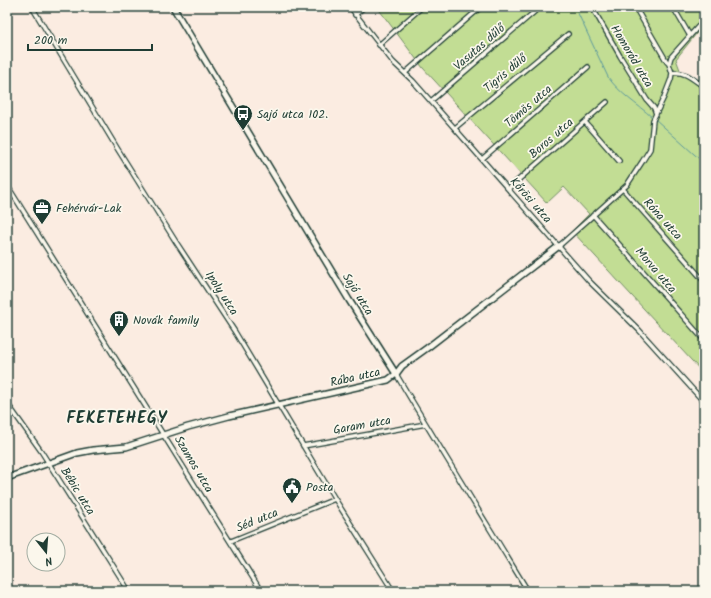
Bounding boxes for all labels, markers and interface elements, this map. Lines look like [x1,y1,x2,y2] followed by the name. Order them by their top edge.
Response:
[449,18,511,75] street label: Vasutas dűlő
[605,21,658,91] street label: Homoród utca
[28,26,152,52] scale bar
[34,31,68,50] text: 200 m
[479,48,532,97] street label: Tigris dűlő
[500,80,557,133] street label: Tömös utca
[232,103,254,131] bus stop icon: Sajó utca 102.
[257,105,328,124] place label: Sajó utca 102.
[525,113,578,163] street label: Boros utca
[505,173,556,228] street label: Kőrösi utca
[639,194,687,245] street label: Róna utca
[31,197,53,225] office icon: Fehérvár-Lak
[56,199,122,218] place label: Fehérvár-Lak
[630,243,681,298] street label: Morva utca
[200,267,243,320] street label: Ipoly utca
[337,269,378,319] street label: Sajó utca
[108,309,130,337] building icon: Novák family
[133,311,199,330] place label: Novák family
[328,362,382,392] street label: Rába utca
[66,406,168,431] district label: FEKETEHEGY
[332,411,393,440] street label: Garam utca
[169,432,218,497] street label: Szamos utca
[55,464,100,519] street label: Bébic utca
[281,476,303,504] public building icon: Posta
[306,478,334,497] place label: Posta
[233,503,281,537] street label: Séd utca
[26,532,66,572] north arrow
[43,551,55,570] text: N

